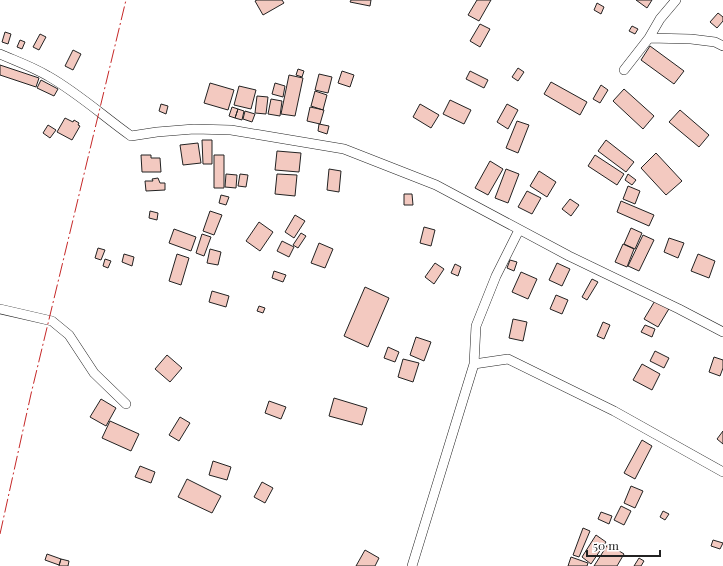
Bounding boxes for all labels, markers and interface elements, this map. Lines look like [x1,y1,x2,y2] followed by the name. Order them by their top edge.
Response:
[587,532,660,558] scale bar
[593,537,619,553] text: 50 m

